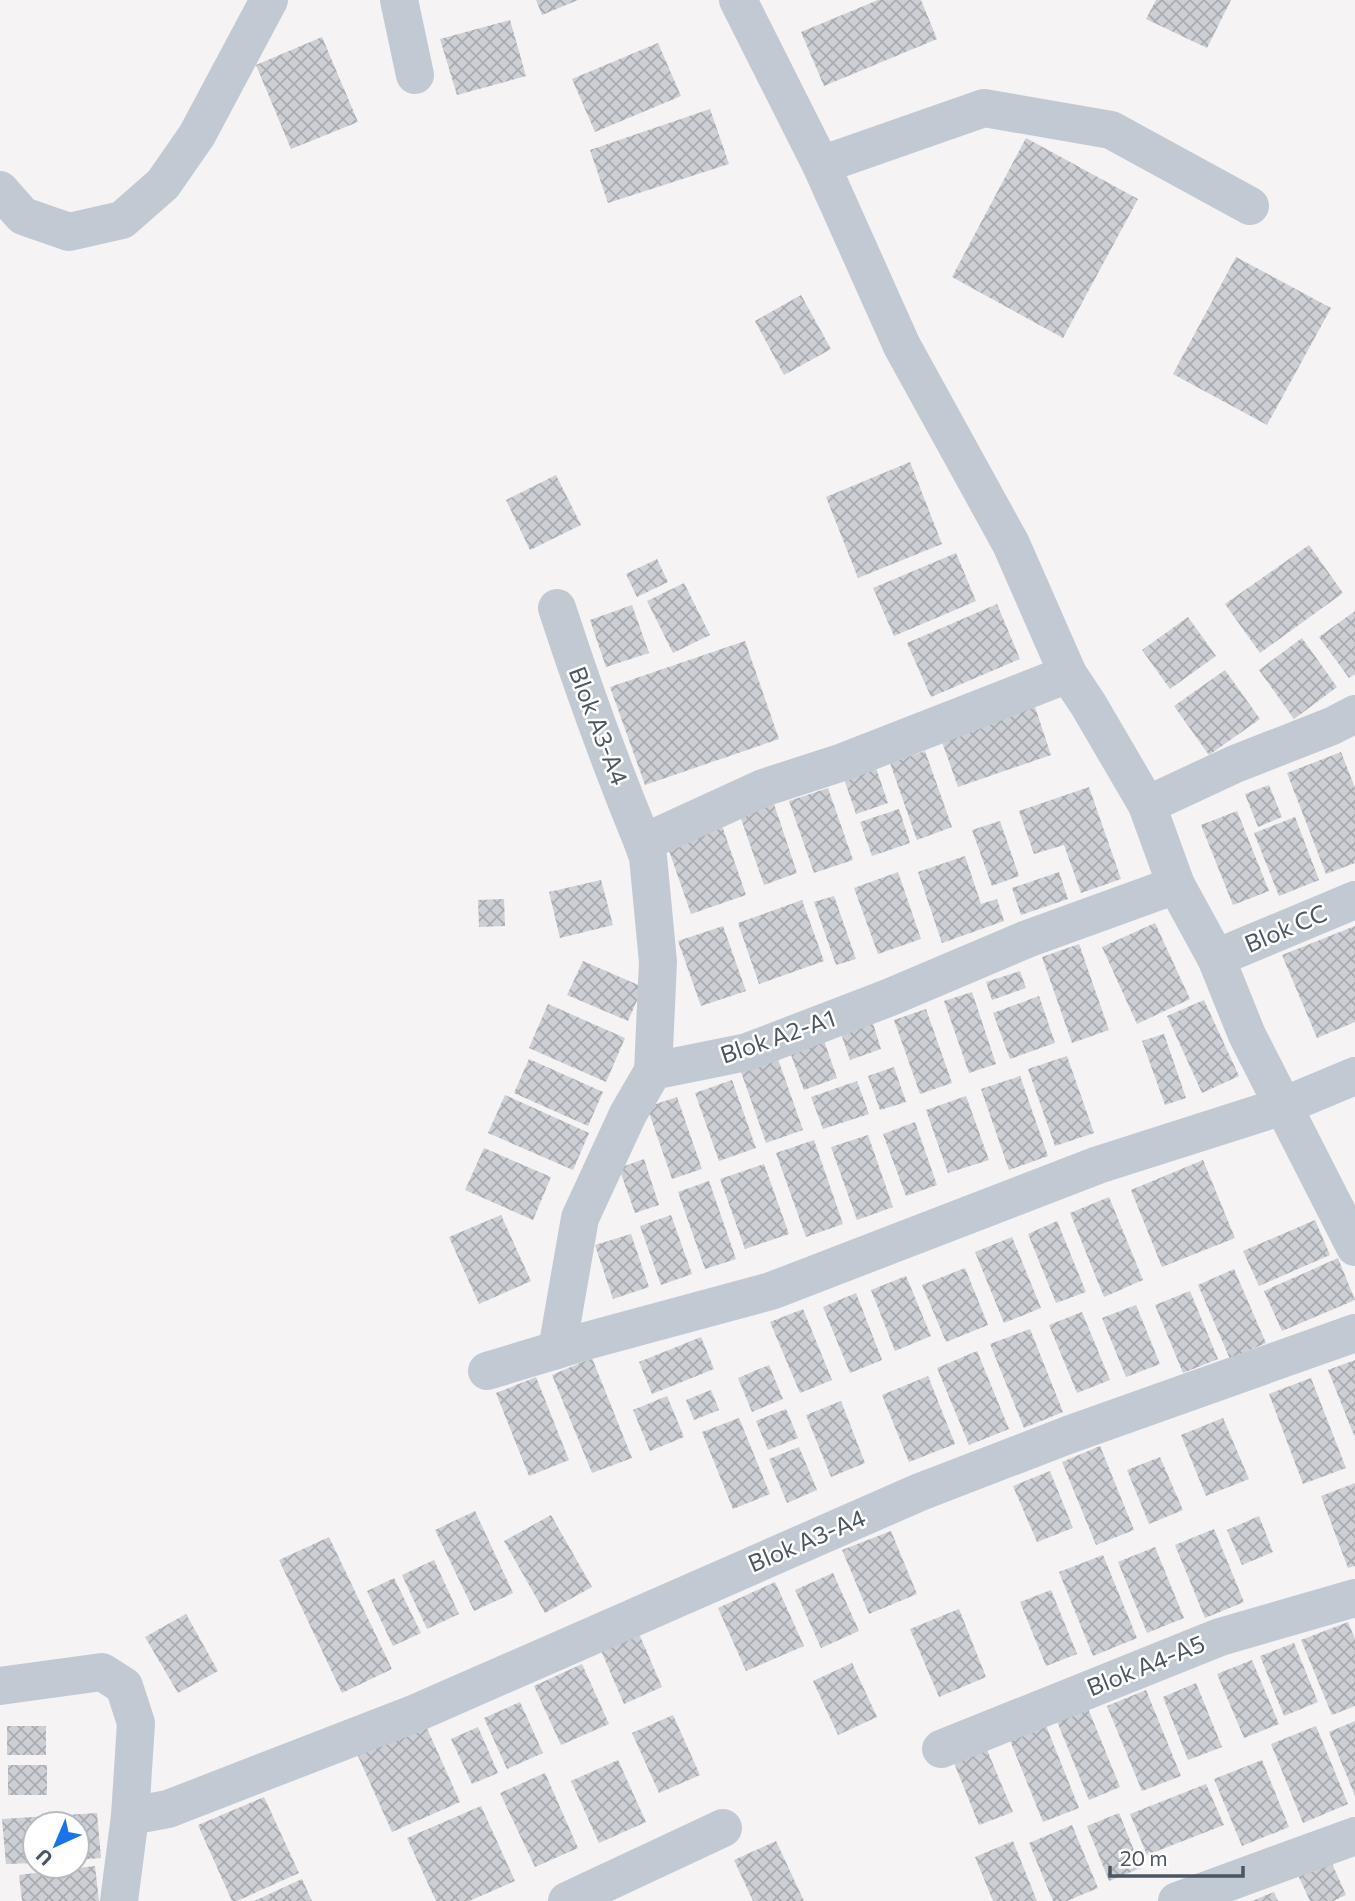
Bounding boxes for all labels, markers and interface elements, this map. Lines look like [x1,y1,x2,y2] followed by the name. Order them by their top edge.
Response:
[564,662,635,789] street label: Blok A3-A4
[1240,897,1331,958] street label: Blok CC
[716,1002,839,1069] street label: Blok A2-A1
[743,1502,869,1577] street label: Blok A3-A4
[1082,1628,1209,1701] street label: Blok A4-A5
[21,1810,91,1880] north arrow
[1110,1834,1243,1878] scale bar
[31,1845,57,1871] text: U
[1120,1845,1168,1870] text: 20 m

